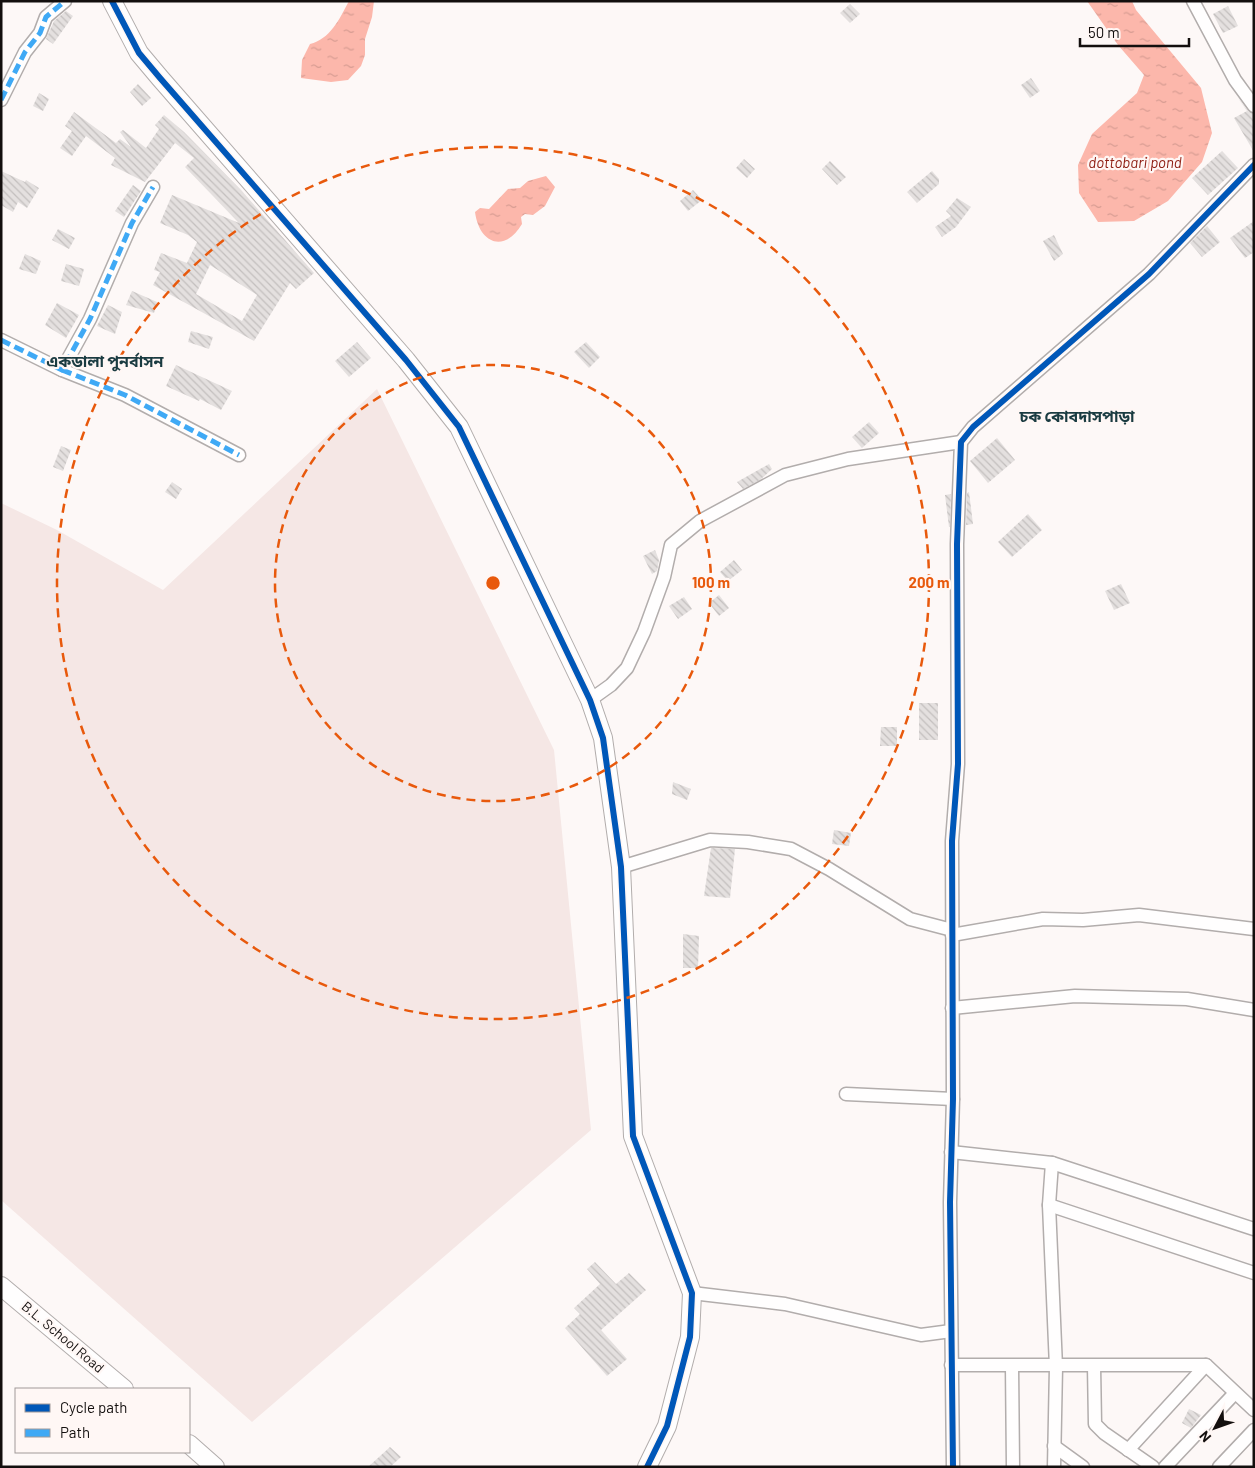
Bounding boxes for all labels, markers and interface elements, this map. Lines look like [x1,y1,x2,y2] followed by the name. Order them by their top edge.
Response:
[1080,15,1189,47] scale bar
[1088,23,1120,41] text: 50 m
[1088,153,1182,171] water label: dottobari pond
[47,351,164,372] district label: একডালা পুনর্বাসন
[1018,406,1135,425] district label: চক কোবদাসপাড়া
[692,573,730,591] text: 100 m
[908,573,950,591] text: 200 m
[484,574,502,592] centre of rings
[19,1297,108,1376] street label: B.L. School Road
[15,1388,190,1453] legend
[60,1398,127,1416] text: Cycle path
[1190,1403,1240,1453] north arrow
[60,1423,90,1441] text: Path
[1195,1428,1214,1446] text: N

